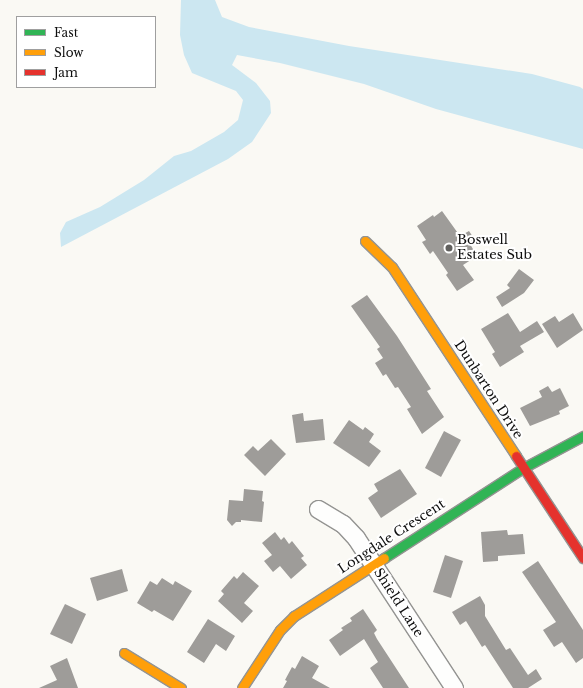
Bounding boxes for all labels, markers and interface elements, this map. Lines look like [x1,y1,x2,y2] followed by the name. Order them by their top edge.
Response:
[16,16,156,88] legend
[54,25,78,40] text: Fast
[54,45,83,60] text: Slow
[54,65,78,80] text: Jam
[457,233,532,264] place label: Boswell Estates Sub
[444,243,454,253] marker: Boswell Estates Sub
[450,338,526,442] street label: Dunbarton Drive
[336,497,448,577] street label: Longdale Crescent
[370,566,426,640] street label: Shield Lane

